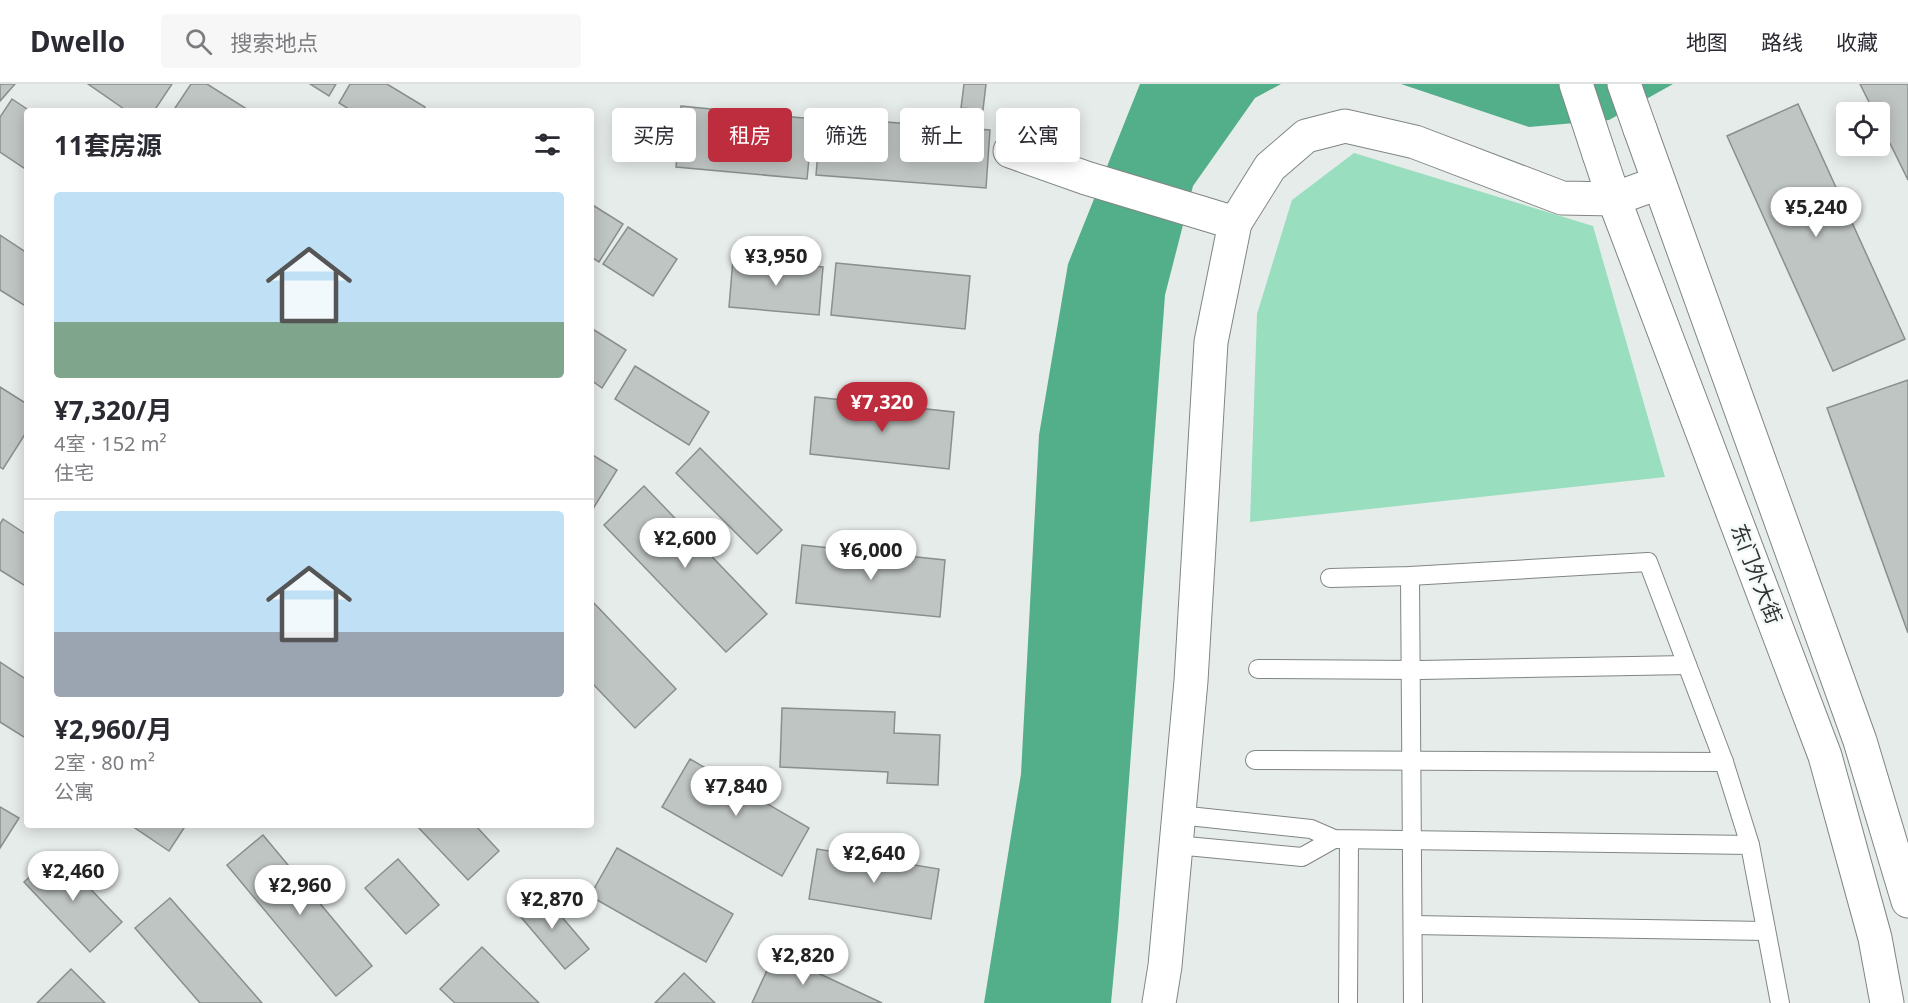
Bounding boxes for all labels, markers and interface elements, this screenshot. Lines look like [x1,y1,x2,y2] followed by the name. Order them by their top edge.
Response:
[161,14,581,68] search box
[30,22,125,60] text: Dwello
[182,25,215,58] icon: search
[230,27,318,57] text: 搜索地点
[1686,28,1728,56] text: 地图
[1761,28,1803,56] text: 路线
[1836,28,1878,56] text: 收藏
[1836,102,1890,156] map controls
[1836,102,1890,156] button: locate
[612,108,696,162] chip: 买房
[708,108,792,162] chip: 租房
[804,108,888,162] chip: 筛选
[900,108,984,162] chip: 新上
[996,108,1080,162] chip: 公寓
[54,127,162,163] text: 11套房源
[531,128,564,161] icon: filters
[1767,187,1865,238] pin: ¥5,240
[1785,193,1847,220] text: ¥5,240
[255,231,363,339] icon: home
[727,236,825,287] pin: ¥3,950
[745,242,807,269] text: ¥3,950
[833,382,931,433] pin: ¥7,320
[851,388,913,415] text: ¥7,320
[54,392,173,428] text: ¥7,320/月
[54,430,166,457] text: 4室 · 152 m²
[54,459,94,486] text: 住宅
[636,518,734,569] pin: ¥2,600
[1725,520,1789,628] street label: 东门外大街
[654,524,716,551] text: ¥2,600
[822,530,920,581] pin: ¥6,000
[840,536,902,563] text: ¥6,000
[255,550,363,658] icon: home
[54,711,173,747] text: ¥2,960/月
[54,749,155,776] text: 2室 · 80 m²
[687,766,785,817] pin: ¥7,840
[705,772,767,799] text: ¥7,840
[54,778,94,805] text: 公寓
[825,833,923,884] pin: ¥2,640
[843,839,905,866] text: ¥2,640
[24,851,122,902] pin: ¥2,460
[42,857,104,884] text: ¥2,460
[251,865,349,916] pin: ¥2,960
[269,871,331,898] text: ¥2,960
[503,879,601,930] pin: ¥2,870
[521,885,583,912] text: ¥2,870
[754,935,852,986] pin: ¥2,820
[772,941,834,968] text: ¥2,820

